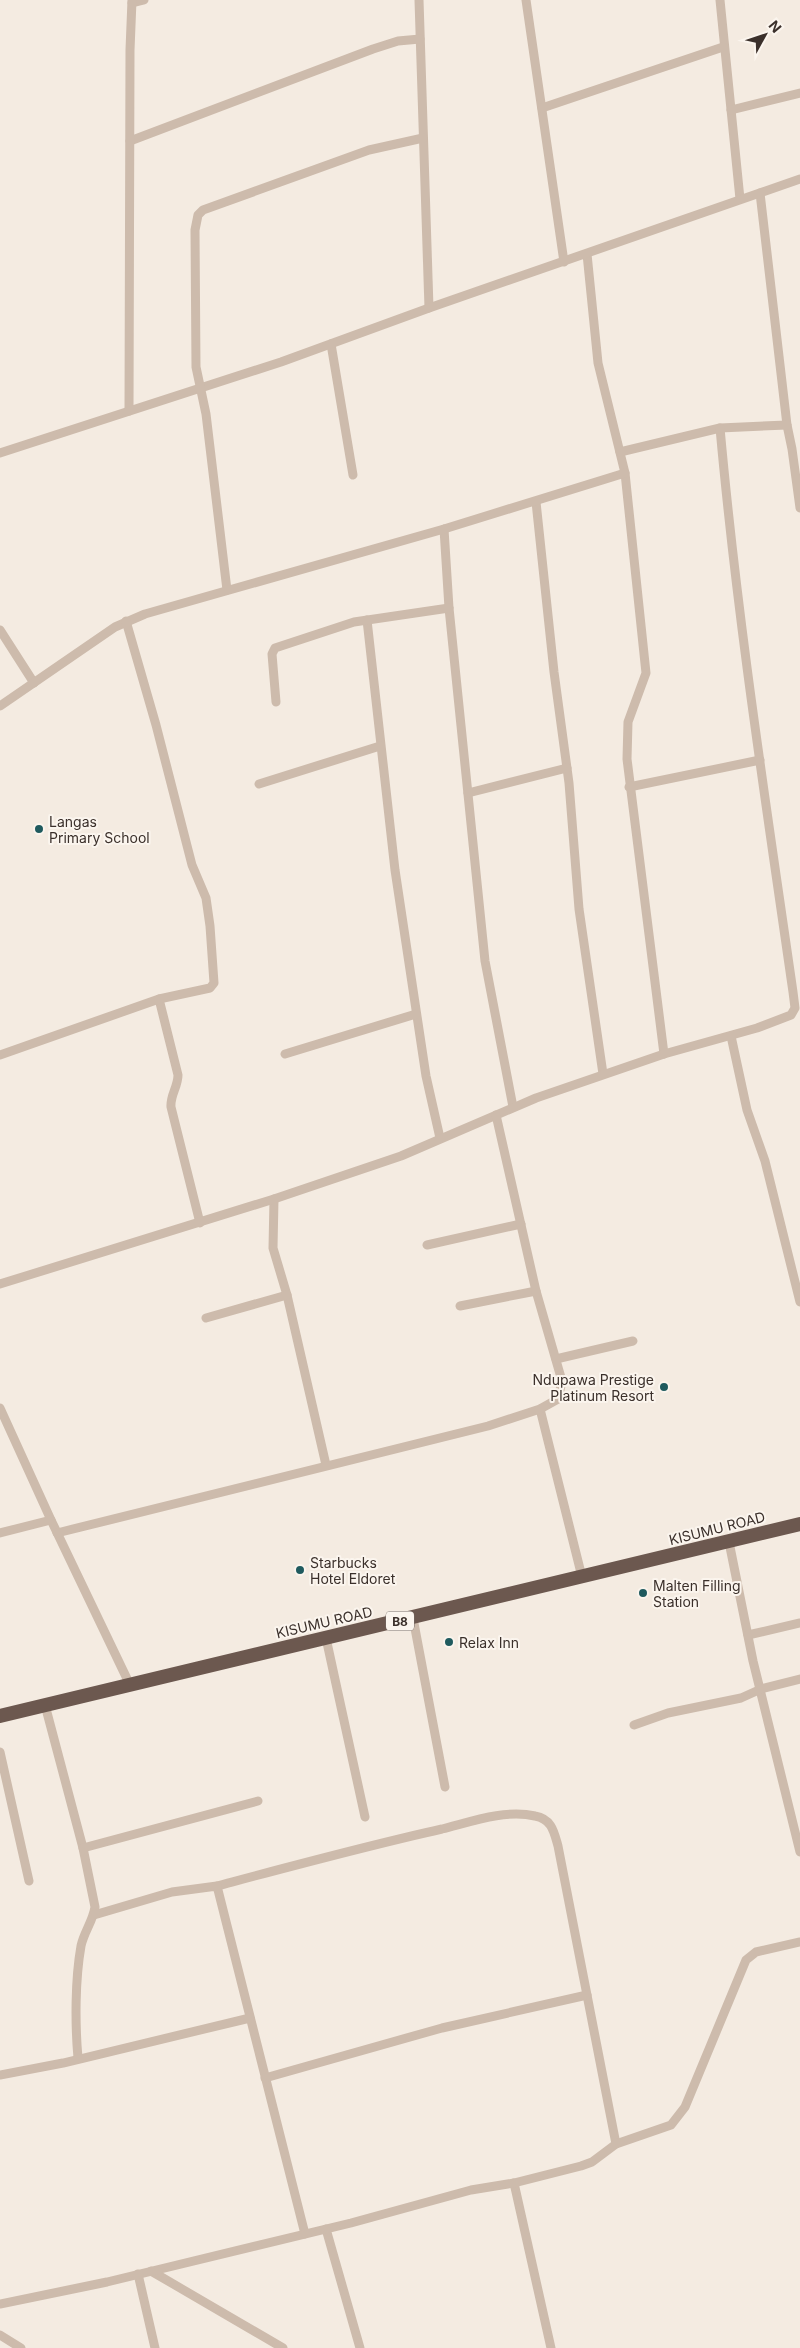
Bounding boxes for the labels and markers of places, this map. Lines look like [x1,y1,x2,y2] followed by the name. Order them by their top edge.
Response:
[49,813,150,846] place label: Langas Primary School
[33,823,45,835] marker: Langas Primary School
[533,1371,654,1404] place label: Ndupawa Prestige Platinum Resort
[658,1381,670,1393] marker: Ndupawa Prestige Platinum Resort
[310,1554,396,1587] place label: Starbucks Hotel Eldoret
[294,1564,306,1576] marker: Starbucks Hotel Eldoret
[653,1577,741,1610] place label: Malten Filling Station
[637,1587,649,1599] marker: Malten Filling Station
[459,1634,519,1651] place label: Relax Inn
[443,1636,455,1648] marker: Relax Inn

